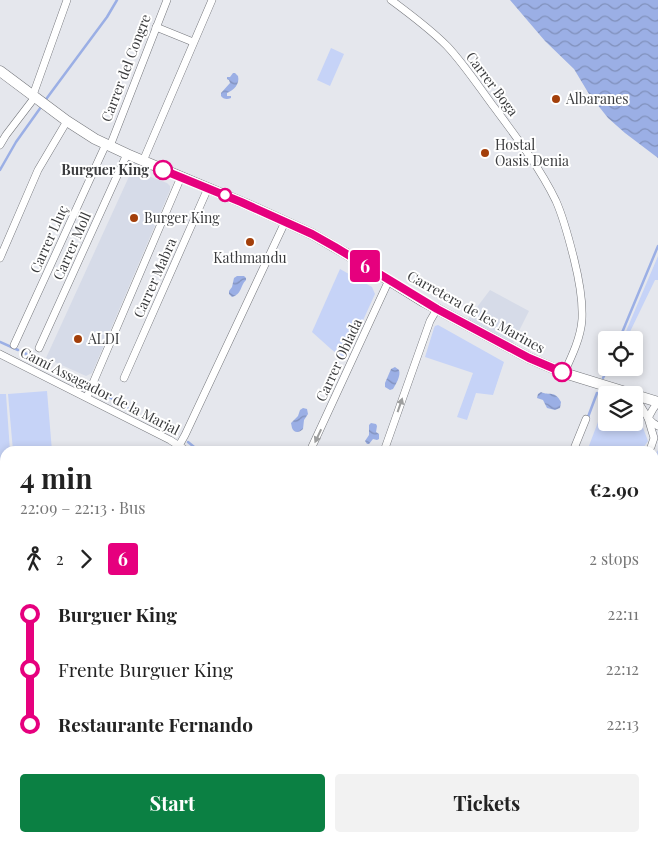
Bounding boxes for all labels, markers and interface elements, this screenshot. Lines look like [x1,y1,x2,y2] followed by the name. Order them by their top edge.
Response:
[96,11,155,124] street label: Carrer del Congre
[462,48,523,120] street label: Carrer Boga
[565,89,629,108] place label: Albaranes
[550,93,562,105] marker: Albaranes
[495,135,569,170] place label: Hostal Oasis Denia
[479,147,491,159] marker: Hostal Oasis Denia
[61,160,149,179] place label: Burguer King
[153,160,173,180] marker: Burguer King
[218,188,232,202] unlabelled marker
[25,202,72,276] street label: Carrer Lluç
[144,208,220,227] place label: Burger King
[48,209,95,283] street label: Carrer Moll
[128,212,140,224] marker: Burger King
[128,235,181,321] street label: Carrer Mabra
[244,236,256,248] marker: Kathmandu
[213,248,287,267] place label: Kathmandu
[349,250,381,282] line badge: 6
[360,254,370,278] text: 6
[404,266,548,357] street label: Carretera de les Marines
[311,315,366,404] street label: Carrer Oblada
[87,329,120,348] place label: ALDI
[598,331,643,431] map controls
[598,331,643,376] button: locate
[72,333,84,345] marker: ALDI
[17,342,183,439] street label: Camí Assagador de la Marjal
[552,362,572,382] unlabelled marker
[598,386,643,431] button: layers
[397,398,404,413] one-way arrow
[313,428,322,443] one-way arrow
[20,459,92,496] text: 4 min
[589,476,639,502] text: €2.90
[20,497,146,518] text: 22:09 – 22:13 · Bus
[20,545,48,573] icon: walk
[72,545,100,573] icon: forward
[118,547,128,571] text: 6
[56,548,64,569] text: 2
[589,548,639,569] text: 2 stops
[58,601,177,627] text: Burguer King
[608,603,639,624] text: 22:11
[58,656,233,682] text: Frente Burguer King
[606,658,639,679] text: 22:12
[58,711,253,737] text: Restaurante Fernando
[607,713,639,734] text: 22:13
[20,774,325,832] button: Start
[335,774,639,832] button: Tickets

